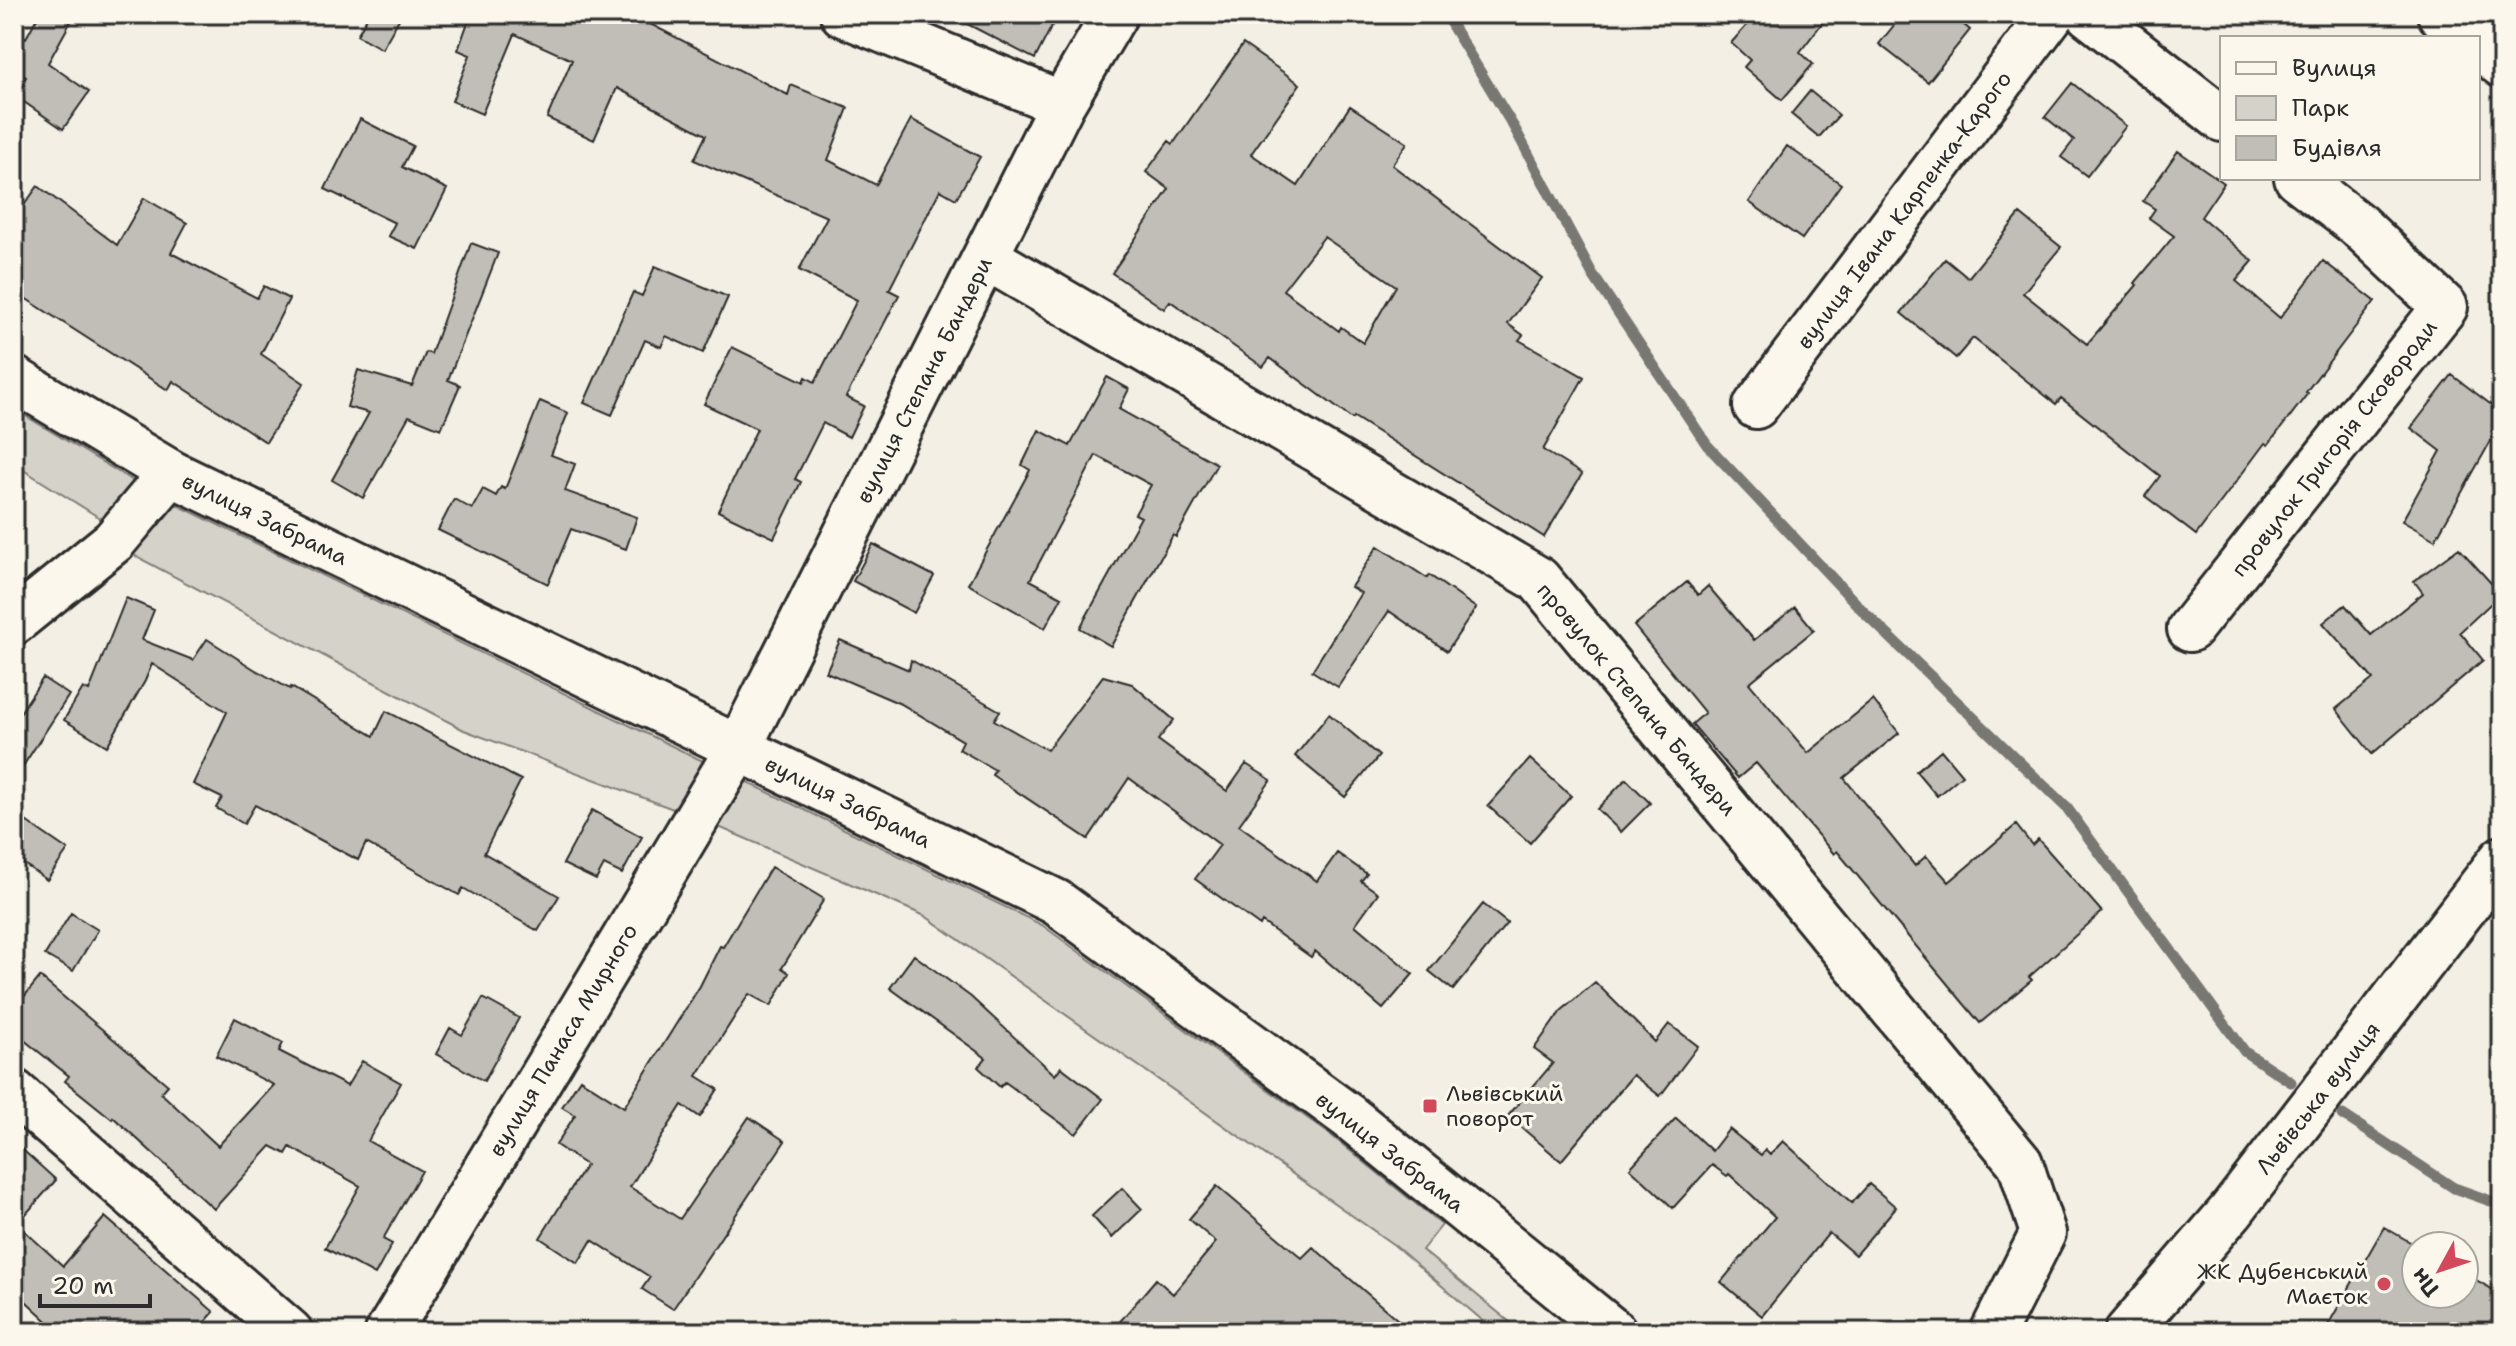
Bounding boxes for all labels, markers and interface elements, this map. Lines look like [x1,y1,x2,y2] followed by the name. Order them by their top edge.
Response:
[2220,36,2480,180] legend
[2292,52,2377,84] text: Вулиця
[1790,65,2018,355] street label: вулиця Івана Карпенка-Карого
[2292,92,2349,124] text: Парк
[2292,132,2382,164] text: Будівля
[849,252,999,508] street label: вулиця Степана Бандери
[2224,314,2444,582] street label: провулок Григорія Сковороди
[177,466,353,572] street label: вулиця Забрама
[1531,576,1743,822] street label: провулок Степана Бандери
[760,749,936,855] street label: вулиця Забрама
[482,918,644,1162] street label: вулиця Панаса Мирного
[2249,1016,2387,1180] street label: Львівська вулиця
[1446,1079,1563,1133] place label: Львівський поворот
[1310,1085,1471,1219] street label: вулиця Забрама
[1421,1097,1439,1115] marker: Львівський поворот
[2400,1230,2480,1310] north arrow
[2197,1257,2368,1311] place label: ЖК Дубенський Маєток
[40,1258,150,1308] scale bar
[2405,1262,2446,1303] text: Пн
[52,1270,114,1302] text: 20 m
[2375,1275,2393,1293] marker: ЖК Дубенський Маєток

